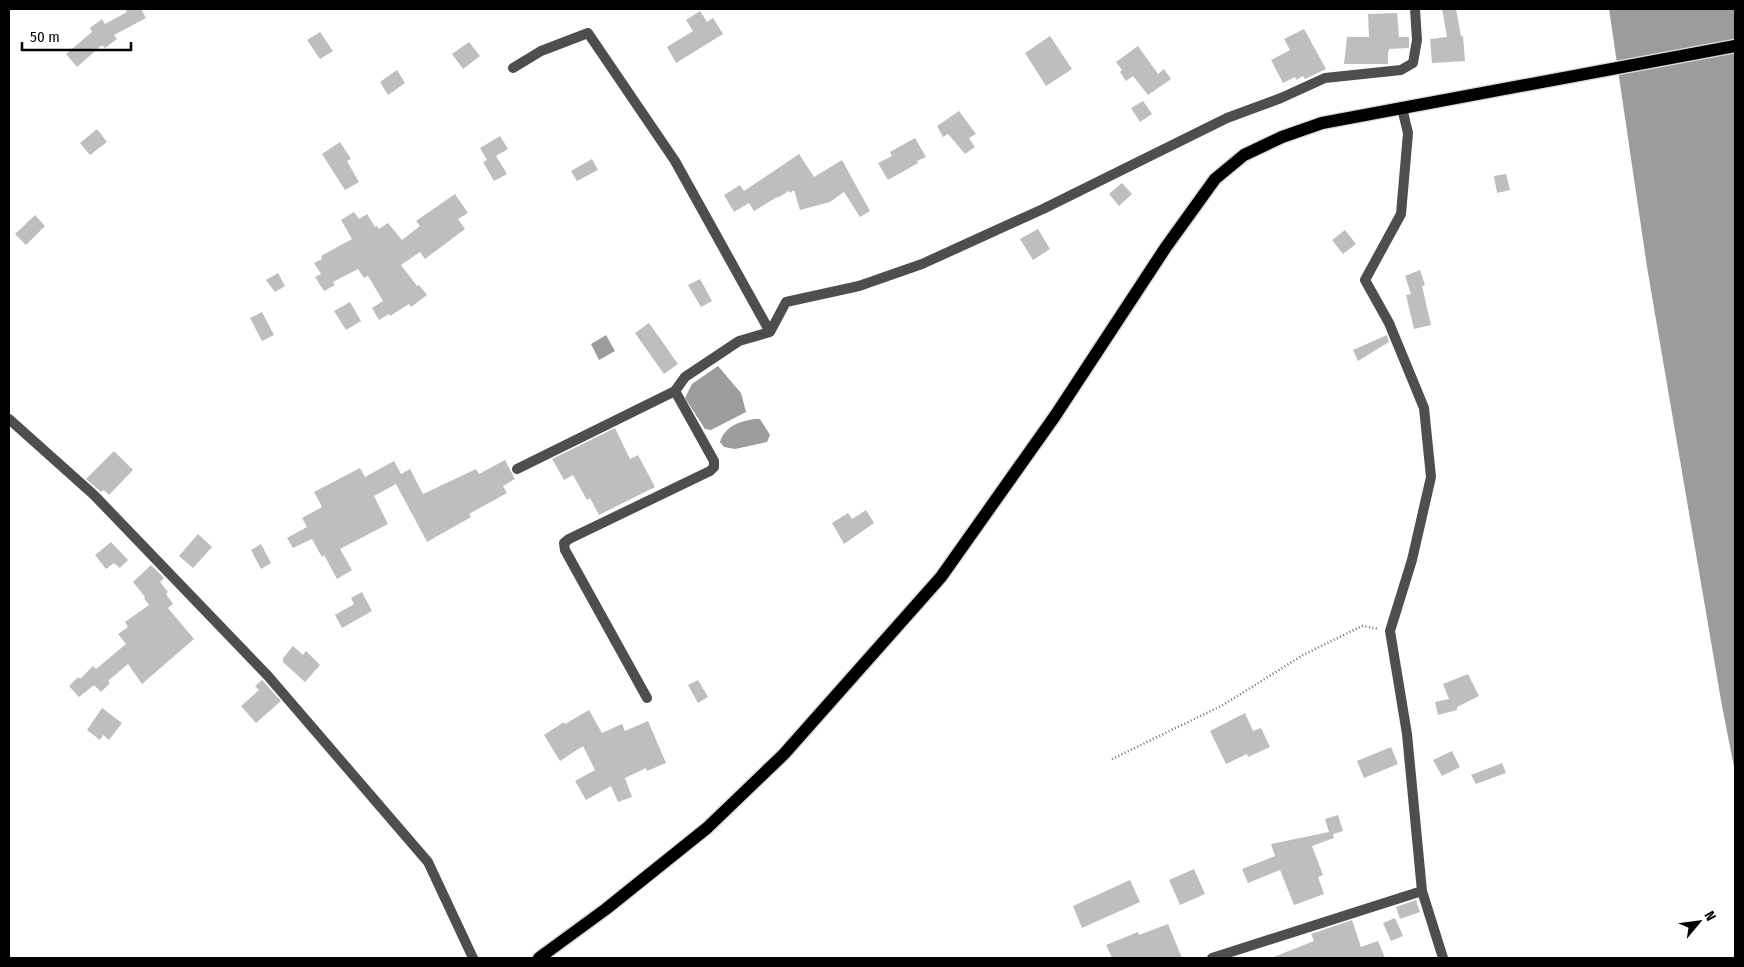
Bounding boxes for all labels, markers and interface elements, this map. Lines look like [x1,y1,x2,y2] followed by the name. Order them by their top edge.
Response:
[22,20,131,52] scale bar
[30,28,60,46] text: 50 m
[1674,897,1724,947] north arrow
[1700,908,1719,924] text: N

